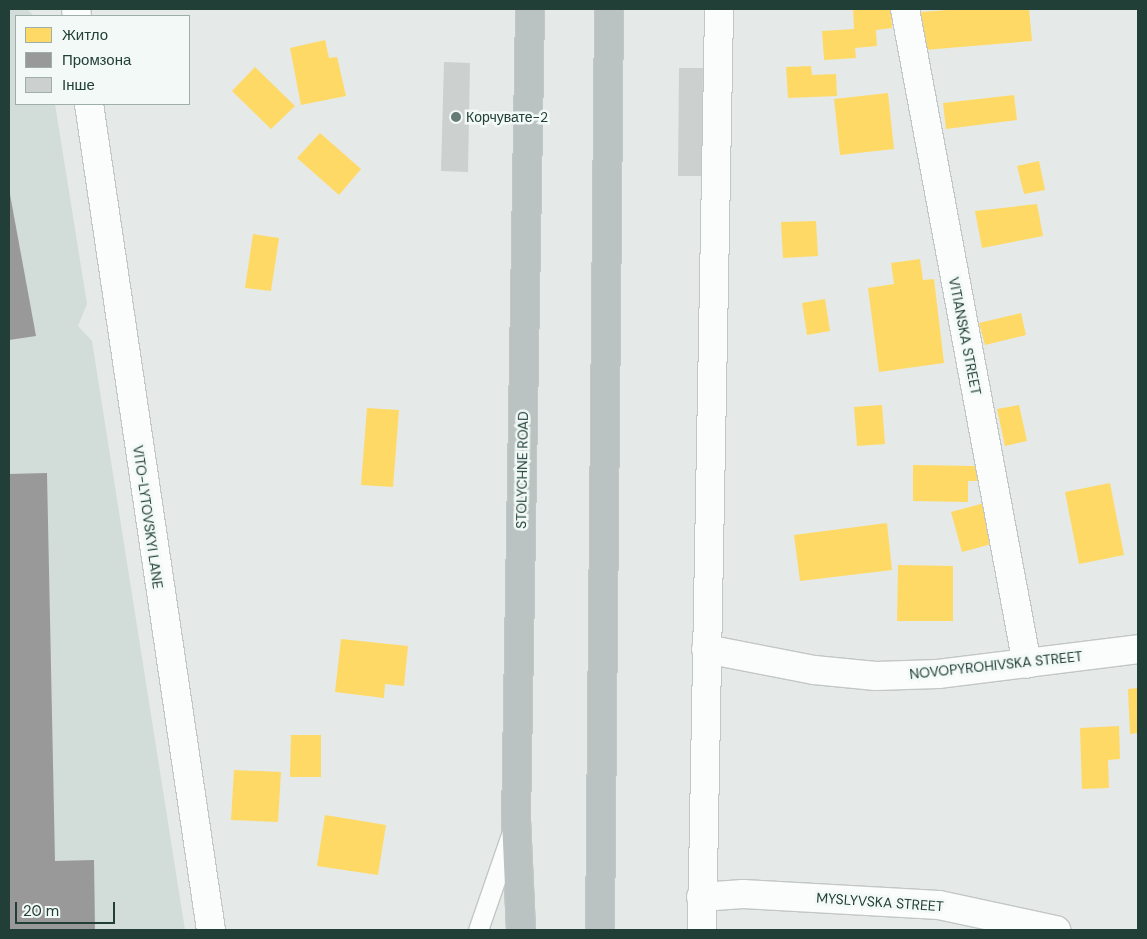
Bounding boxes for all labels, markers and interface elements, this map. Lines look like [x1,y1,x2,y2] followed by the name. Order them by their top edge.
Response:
[15,15,190,105] legend
[62,25,108,45] text: Житло
[62,50,131,70] text: Промзона
[62,75,95,95] text: Інше
[466,109,548,125] place label: Корчувате-2
[450,111,462,123] marker: Корчувате-2
[945,276,985,396] street label: VITIANSKA STREET
[513,411,531,529] street label: STOLYCHNE ROAD
[130,444,166,590] street label: VITO-LYTOVSKYI LANE
[909,648,1083,682] street label: NOVOPYROHIVSKA STREET
[816,889,944,915] street label: MYSLYVSKA STREET
[18,892,118,924] scale bar
[23,901,59,921] text: 20 m

